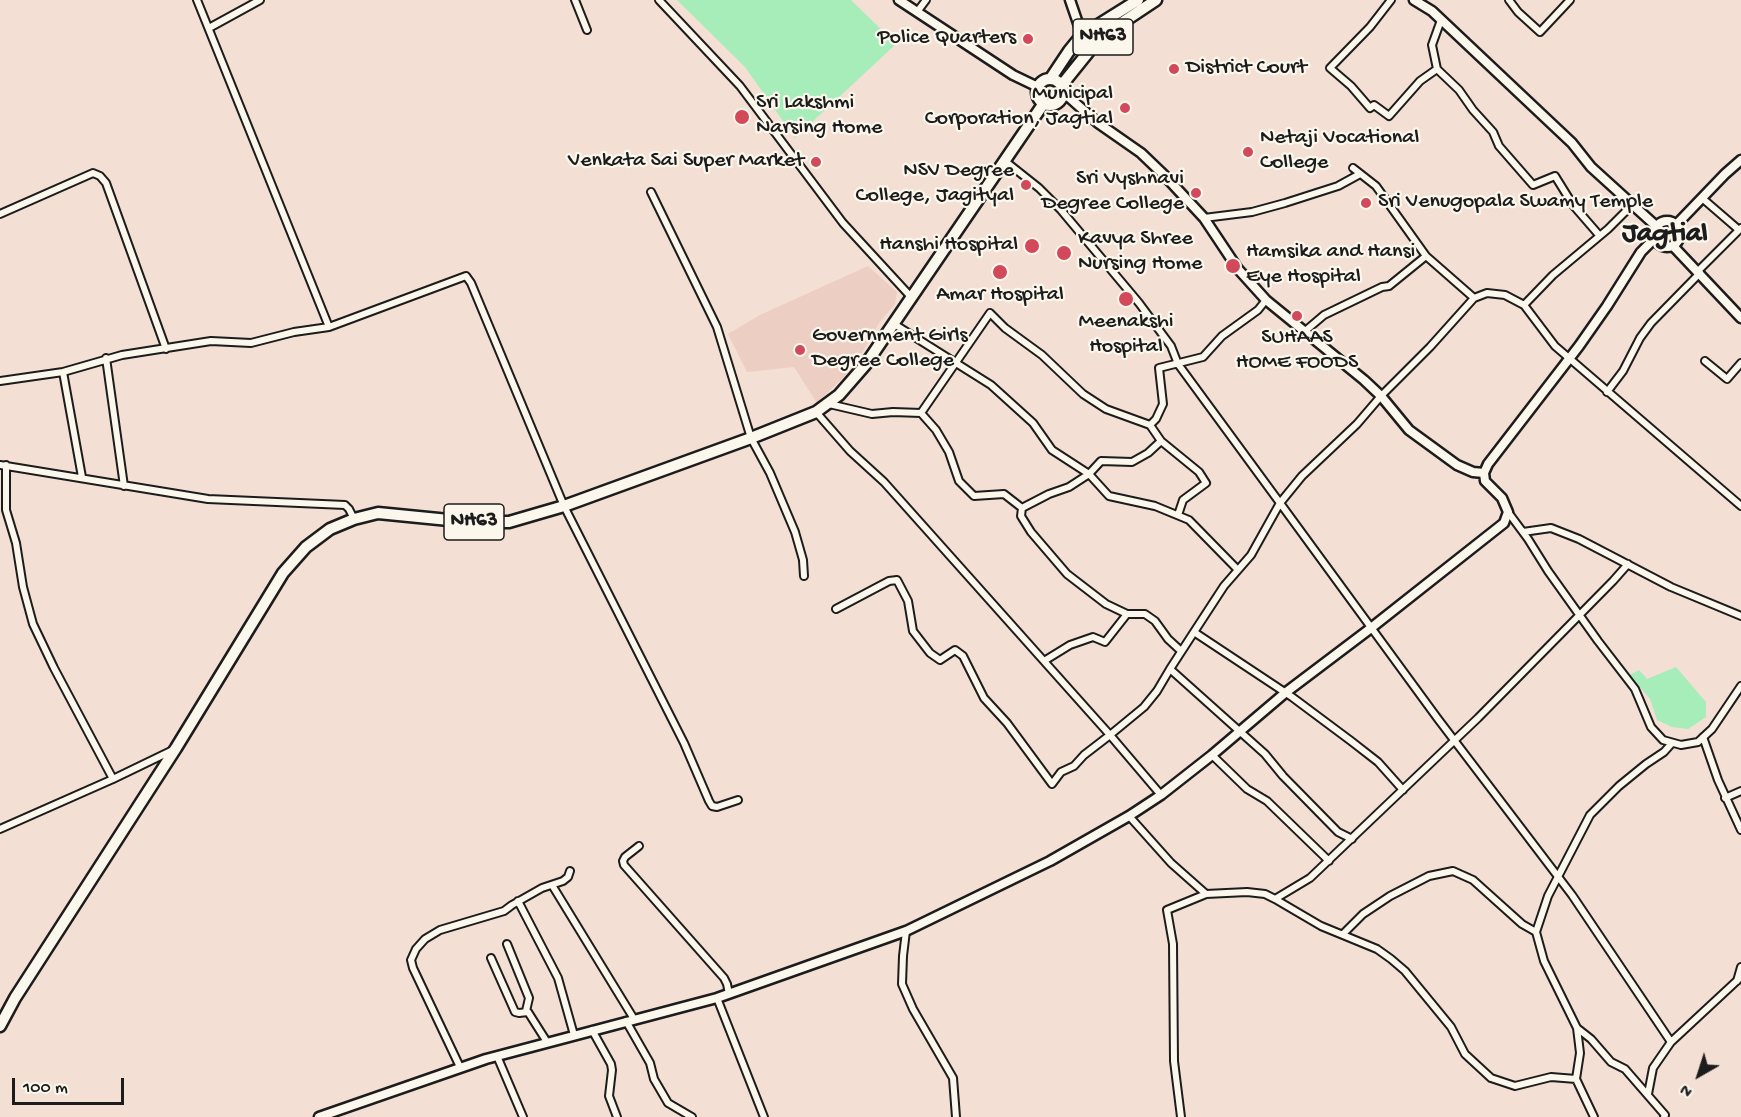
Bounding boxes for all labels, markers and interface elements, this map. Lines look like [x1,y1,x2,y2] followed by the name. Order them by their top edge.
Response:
[1073,19,1133,55] road number: NH63
[877,26,1016,52] place label: Police Quarters
[1021,32,1035,46] marker: Police Quarters
[1186,56,1307,82] place label: District Court
[1167,62,1181,76] marker: District Court
[925,82,1113,134] place label: Municipal Corporation, Jagtial
[756,91,882,142] place label: Sri Lakshmi Narsing Home
[1118,101,1132,115] marker: Municipal Corporation, Jagtial
[733,108,751,126] marker: Sri Lakshmi Narsing Home
[1260,126,1419,178] place label: Netaji Vocational College
[1241,145,1255,159] marker: Netaji Vocational College
[568,149,804,175] place label: Venkata Sai Super Market
[809,155,823,169] marker: Venkata Sai Super Market
[856,159,1014,210] place label: NSV Degree College, Jagityal
[1042,167,1184,218] place label: Sri Vyshnavi Degree College
[1019,178,1033,192] marker: NSV Degree College, Jagityal
[1189,186,1203,200] marker: Sri Vyshnavi Degree College
[1378,190,1653,216] place label: Sri Venugopala Swamy Temple
[1359,196,1373,210] marker: Sri Venugopala Swamy Temple
[1622,219,1708,253] district label: Jagtial
[1078,227,1202,278] place label: Kavya Shree Nursing Home
[879,233,1018,259] place label: Hanshi Hospital
[1023,237,1041,255] marker: Hanshi Hospital
[1246,240,1415,292] place label: Hamsika and Hansi Eye Hospital
[1055,244,1073,262] marker: Kavya Shree Nursing Home
[1224,257,1242,275] marker: Hamsika and Hansi Eye Hospital
[991,263,1009,281] marker: Amar Hospital
[936,283,1064,309] place label: Amar Hospital
[1117,290,1135,308] marker: Meenakshi Hospital
[1290,309,1304,323] marker: SUHAAS HOME FOODS
[1078,310,1174,362] place label: Meenakshi Hospital
[812,324,968,376] place label: Government Girls Degree College
[1236,326,1358,378] place label: SUHAAS HOME FOODS
[793,343,807,357] marker: Government Girls Degree College
[444,504,504,540] road number: NH63
[1669,1045,1729,1105] north arrow
[15,1066,128,1104] scale bar
[23,1078,68,1099] text: 100 m
[1677,1079,1697,1100] text: N

